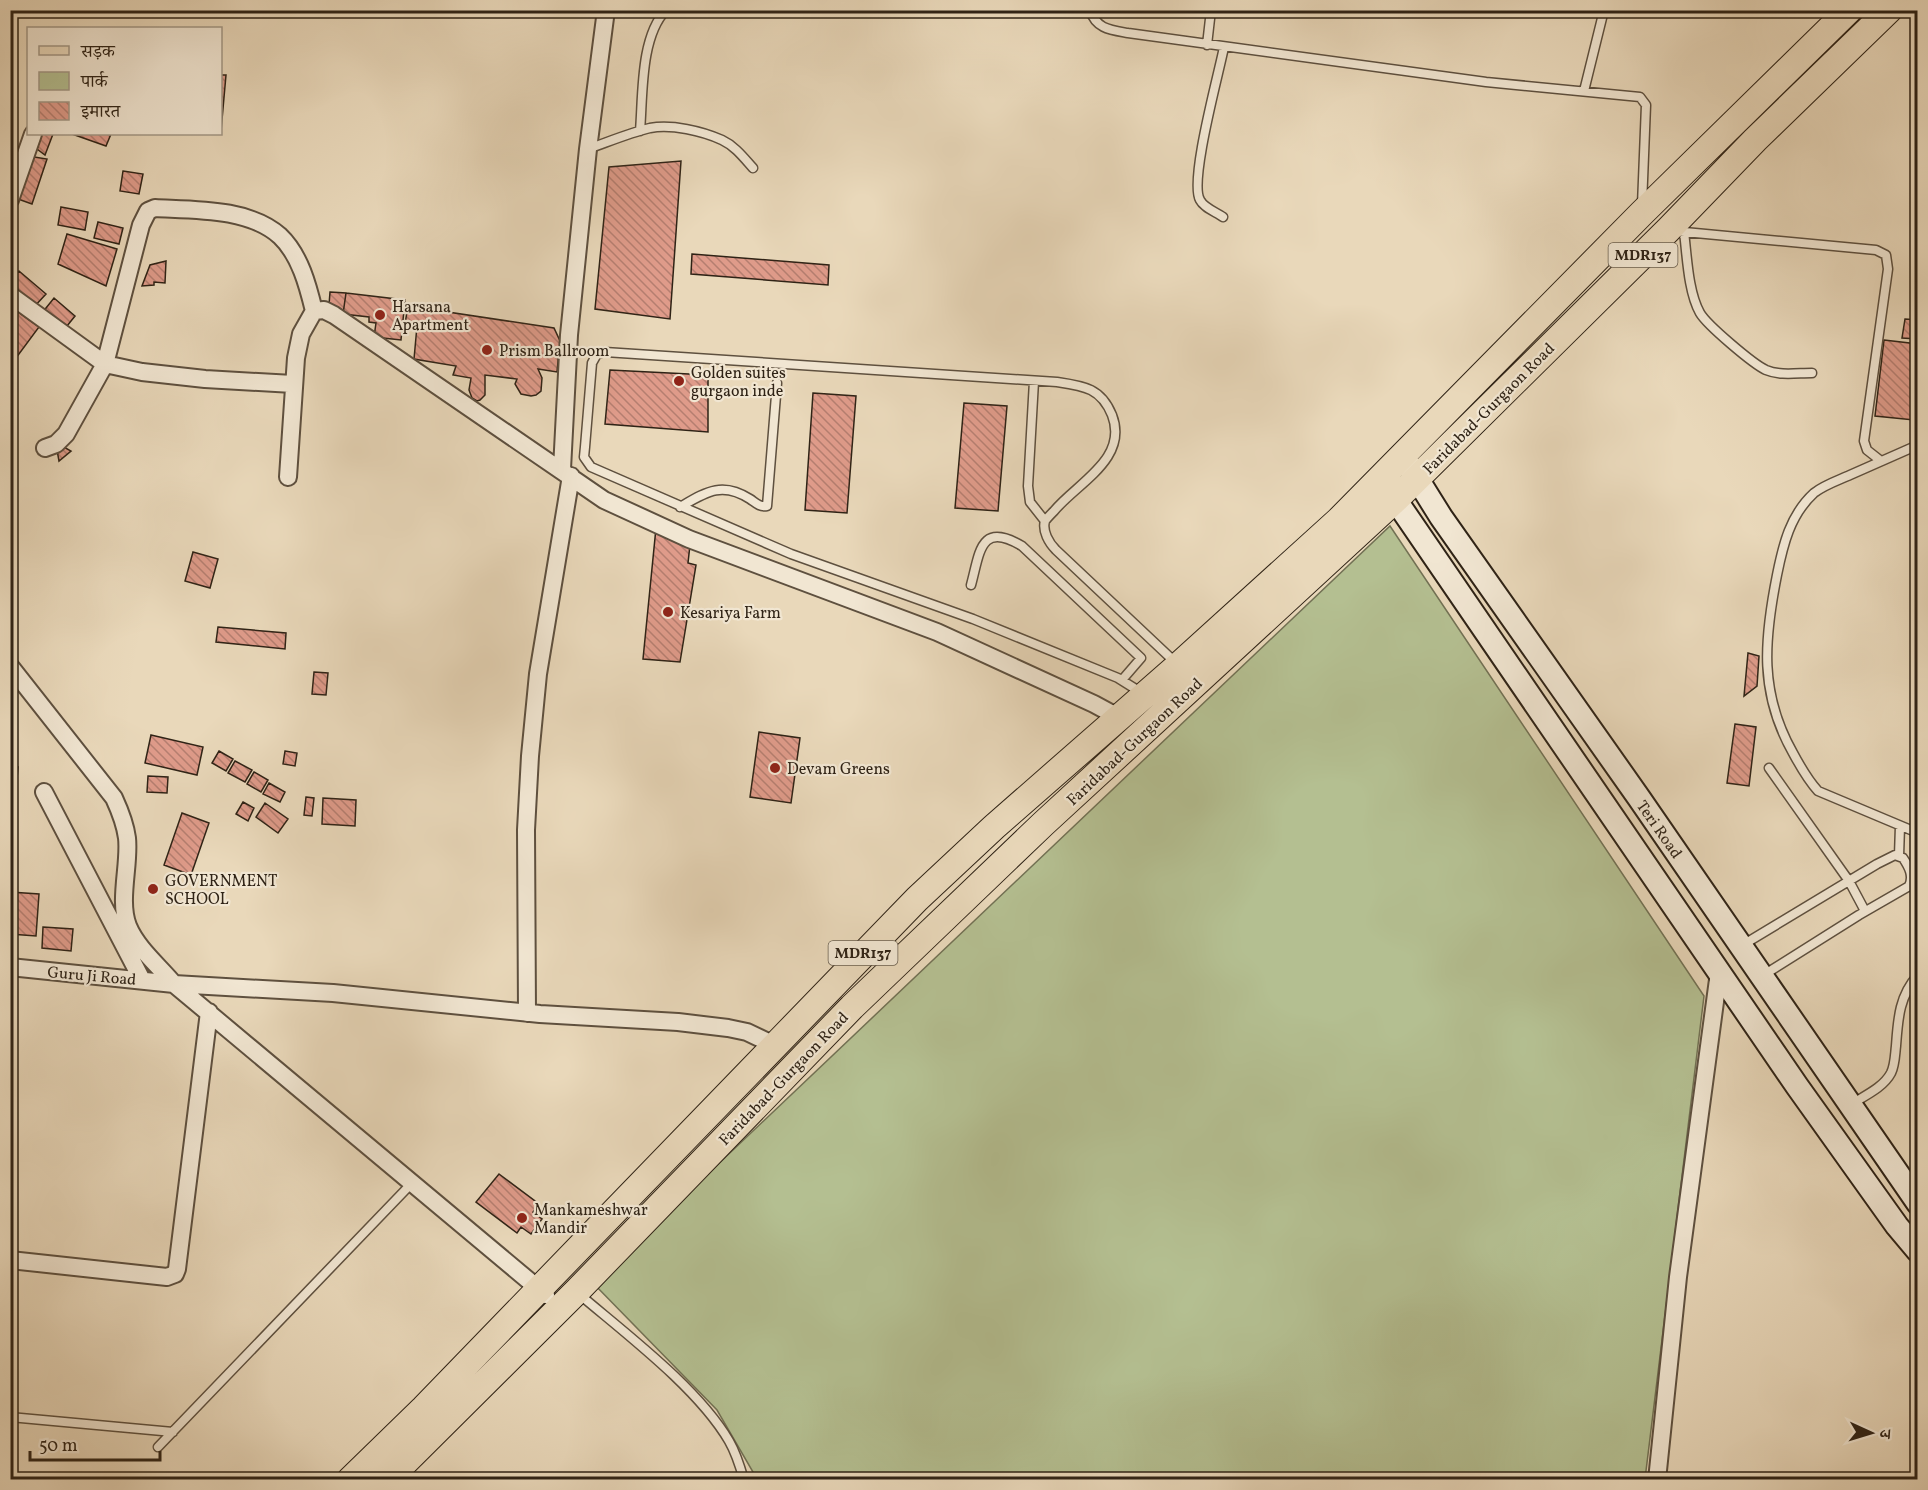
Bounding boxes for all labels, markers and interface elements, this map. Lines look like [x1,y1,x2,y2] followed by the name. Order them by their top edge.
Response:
[27,27,222,135] legend
[80,40,116,65] text: सड़क
[80,70,109,95] text: पार्क
[80,100,121,125] text: इमारत
[1608,243,1678,267] road number: MDR137
[392,297,469,337] place label: Harsana Apartment
[373,308,387,322] marker: Harsana Apartment
[1419,339,1560,480] street label: Faridabad-Gurgaon Road
[499,341,609,363] place label: Prism Ballroom
[480,343,494,357] marker: Prism Ballroom
[691,363,786,403] place label: Golden suites gurgaon inde
[672,374,686,388] marker: Golden suites gurgaon inde
[680,603,781,625] place label: Kesariya Farm
[661,605,675,619] marker: Kesariya Farm
[1063,674,1208,811] street label: Faridabad-Gurgaon Road
[787,759,890,781] place label: Devam Greens
[768,761,782,775] marker: Devam Greens
[1630,797,1686,864] street label: Teri Road
[165,871,277,911] place label: GOVERNMENT SCHOOL
[146,882,160,896] marker: GOVERNMENT SCHOOL
[828,941,898,965] road number: MDR137
[47,962,137,992] street label: Guru Ji Road
[715,1008,854,1151] street label: Faridabad-Gurgaon Road
[534,1200,648,1240] place label: Mankameshwar Mandir
[515,1211,529,1225] marker: Mankameshwar Mandir
[1841,1403,1901,1463] north arrow
[30,1424,160,1462] scale bar
[1873,1428,1895,1441] text: उ
[39,1434,78,1459] text: 50 m

